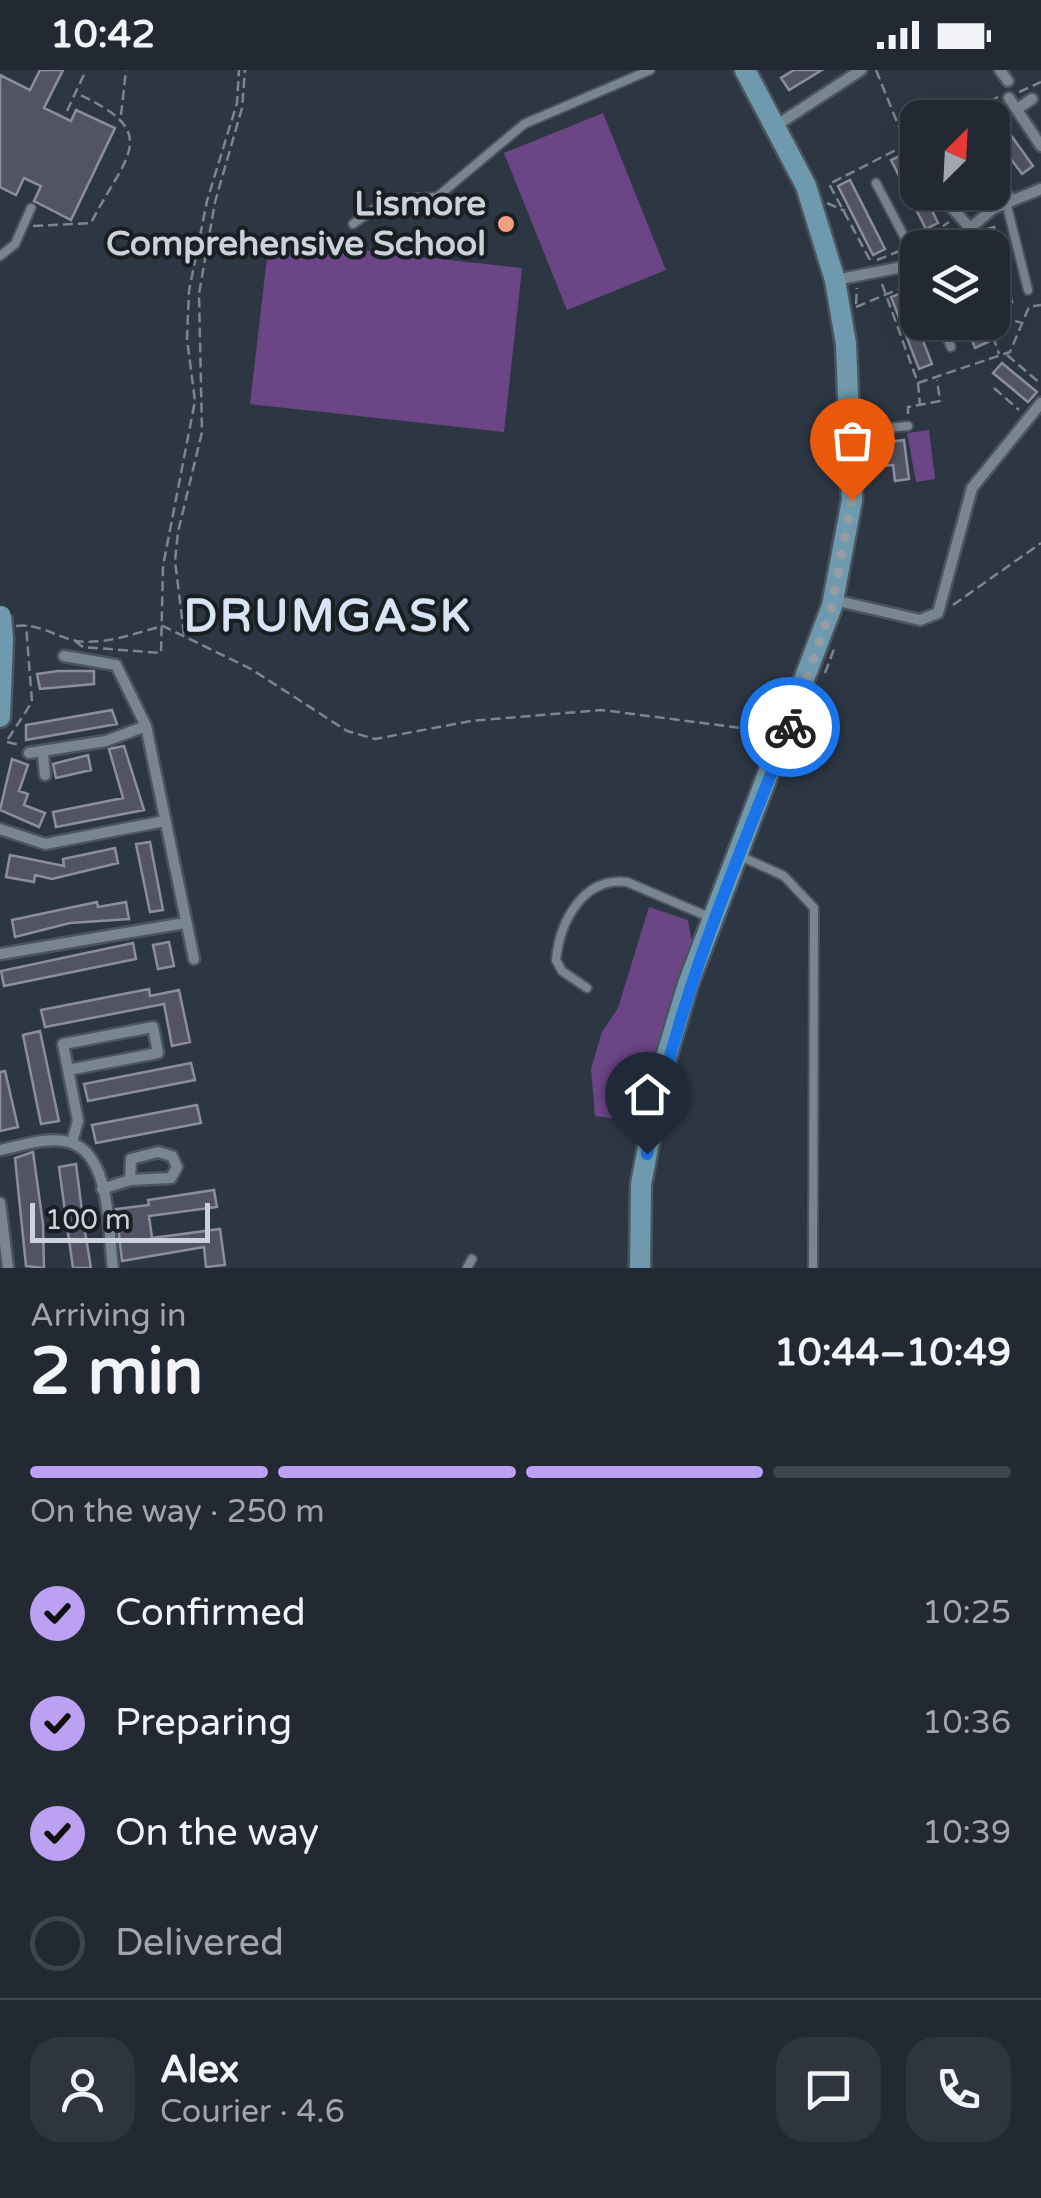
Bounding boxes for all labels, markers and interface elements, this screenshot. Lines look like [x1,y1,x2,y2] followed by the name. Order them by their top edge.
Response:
[50,12,155,58] text: 10:42
[900,100,1010,210] north arrow
[900,100,1010,340] map controls
[106,183,486,265] place label: Lismore Comprehensive School
[495,213,517,235] marker: Lismore Comprehensive School
[900,230,1010,340] button: layers
[810,398,895,501] pin
[825,413,880,468] icon: bag
[184,590,472,644] district label: DRUMGASK
[740,677,840,777] courier
[763,700,818,755] icon: bike
[605,1052,690,1155] pin
[620,1067,675,1122] icon: home
[30,1198,210,1242] scale bar
[45,1203,131,1237] text: 100 m
[30,1297,187,1335] text: Arriving in
[774,1330,1011,1376] text: 10:44–10:49
[30,1333,203,1412] text: 2 min
[30,1493,325,1531] text: On the way · 250 m
[30,1586,85,1641] icon: check
[115,1590,306,1636] text: Confirmed
[922,1594,1011,1632] text: 10:25
[30,1696,85,1751] icon: check
[115,1700,292,1746] text: Preparing
[922,1704,1011,1742] text: 10:36
[30,1806,85,1861] icon: check
[115,1810,319,1856] text: On the way
[922,1814,1011,1852] text: 10:39
[115,1920,284,1966] text: Delivered
[30,2037,135,2142] button: person
[776,2037,881,2142] button: chat
[906,2037,1011,2142] button: phone
[160,2047,239,2093] text: Alex
[160,2093,345,2131] text: Courier · 4.6

